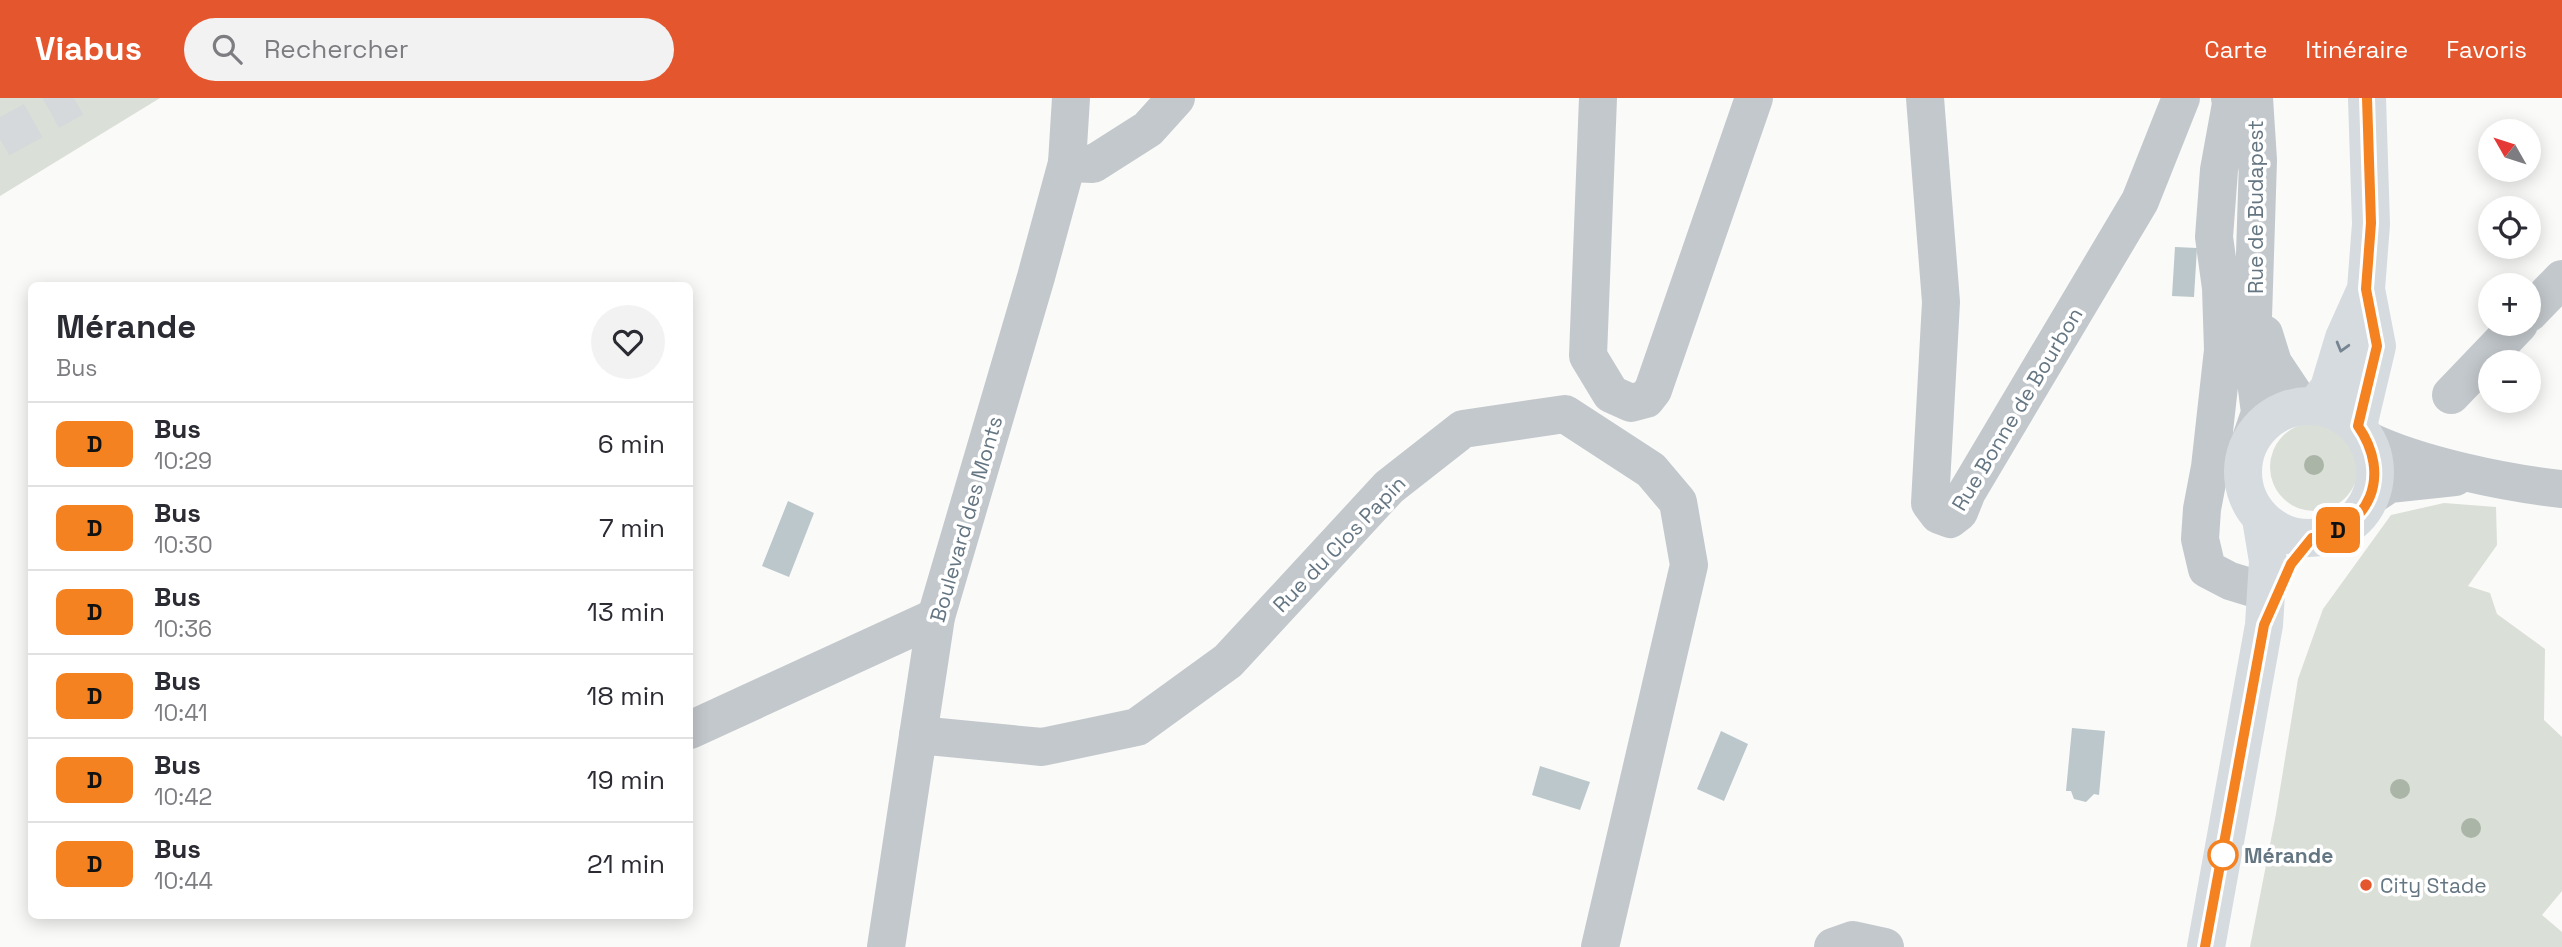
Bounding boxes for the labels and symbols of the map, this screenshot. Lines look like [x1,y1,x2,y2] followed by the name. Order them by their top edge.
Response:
[2478,119,2541,182] north arrow
[2242,120,2269,294] street label: Rue de Budapest
[1945,302,2089,516] street label: Rue Bonne de Bourbon
[2335,341,2350,353] one-way arrow
[924,413,1008,625] street label: Boulevard des Monts
[1267,470,1411,618] street label: Rue du Clos Papin
[2315,507,2361,553] line badge: D
[2208,840,2238,870] marker: Mérande
[2244,842,2333,869] place label: Mérande
[2380,872,2487,899] place label: City Stade
[2358,877,2374,893] marker: City Stade

